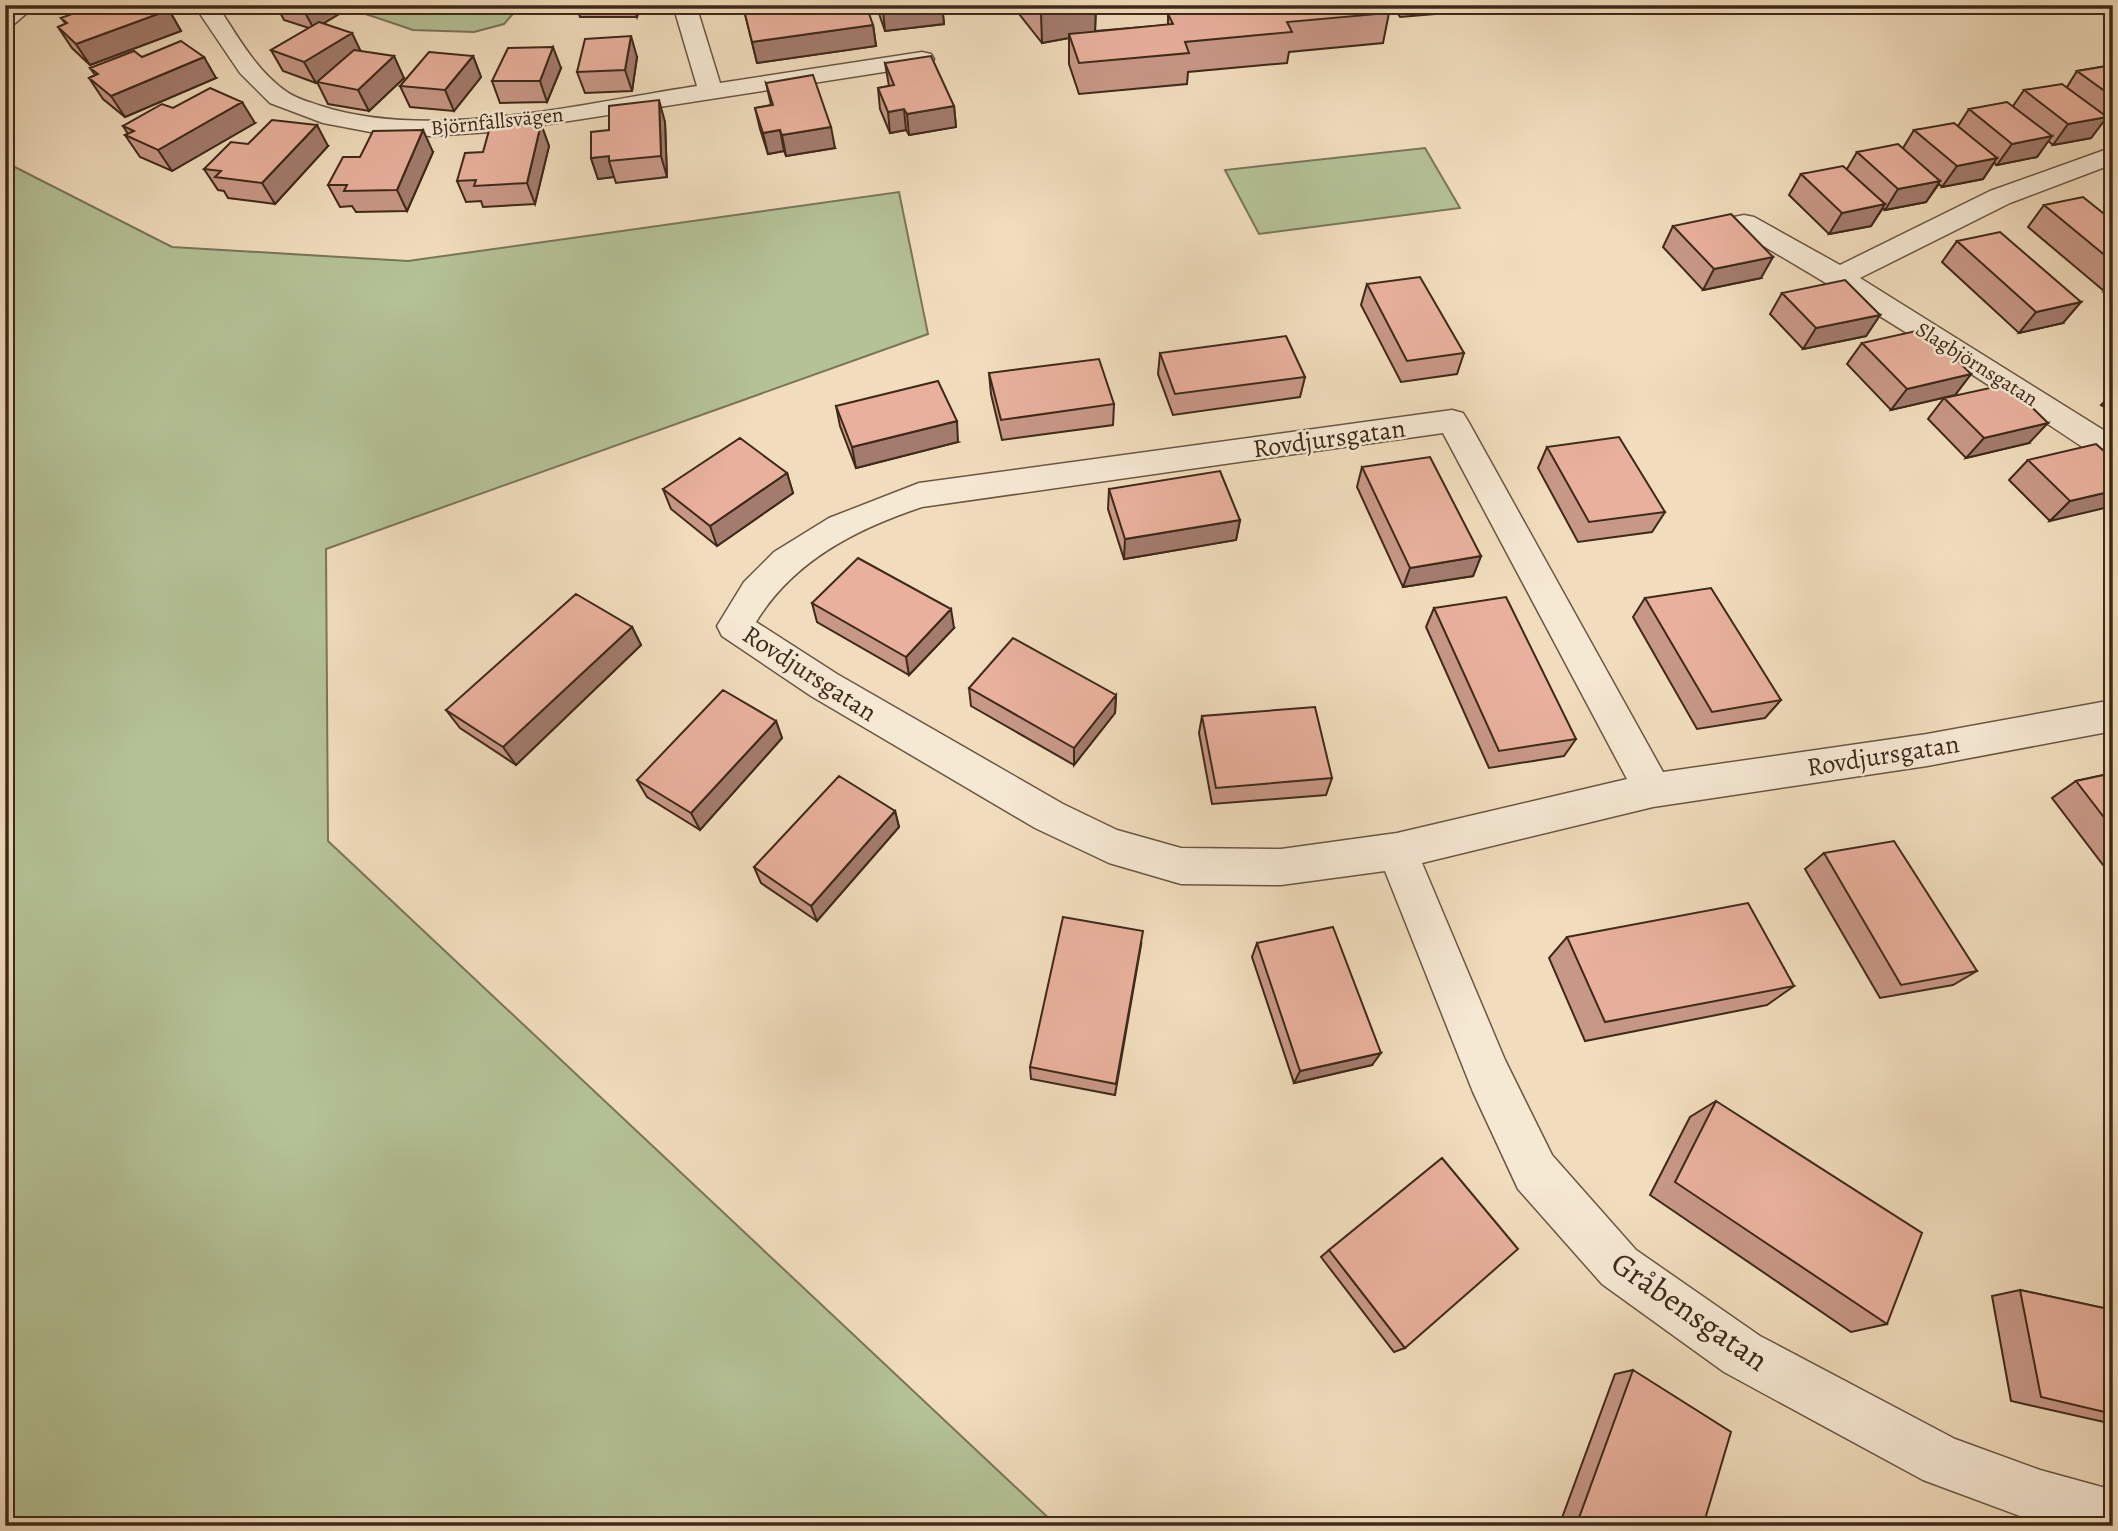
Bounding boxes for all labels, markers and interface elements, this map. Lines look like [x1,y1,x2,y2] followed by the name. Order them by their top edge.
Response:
[429,100,565,142] street label: Björnfällsvägen
[1911,315,2043,413] street label: Slagbjörnsgatan
[1251,410,1408,467] street label: Rovdjursgatan
[736,617,884,730] street label: Rovdjursgatan
[1805,726,1962,785] street label: Rovdjursgatan
[1603,1241,1777,1381] street label: Gråbensgatan

